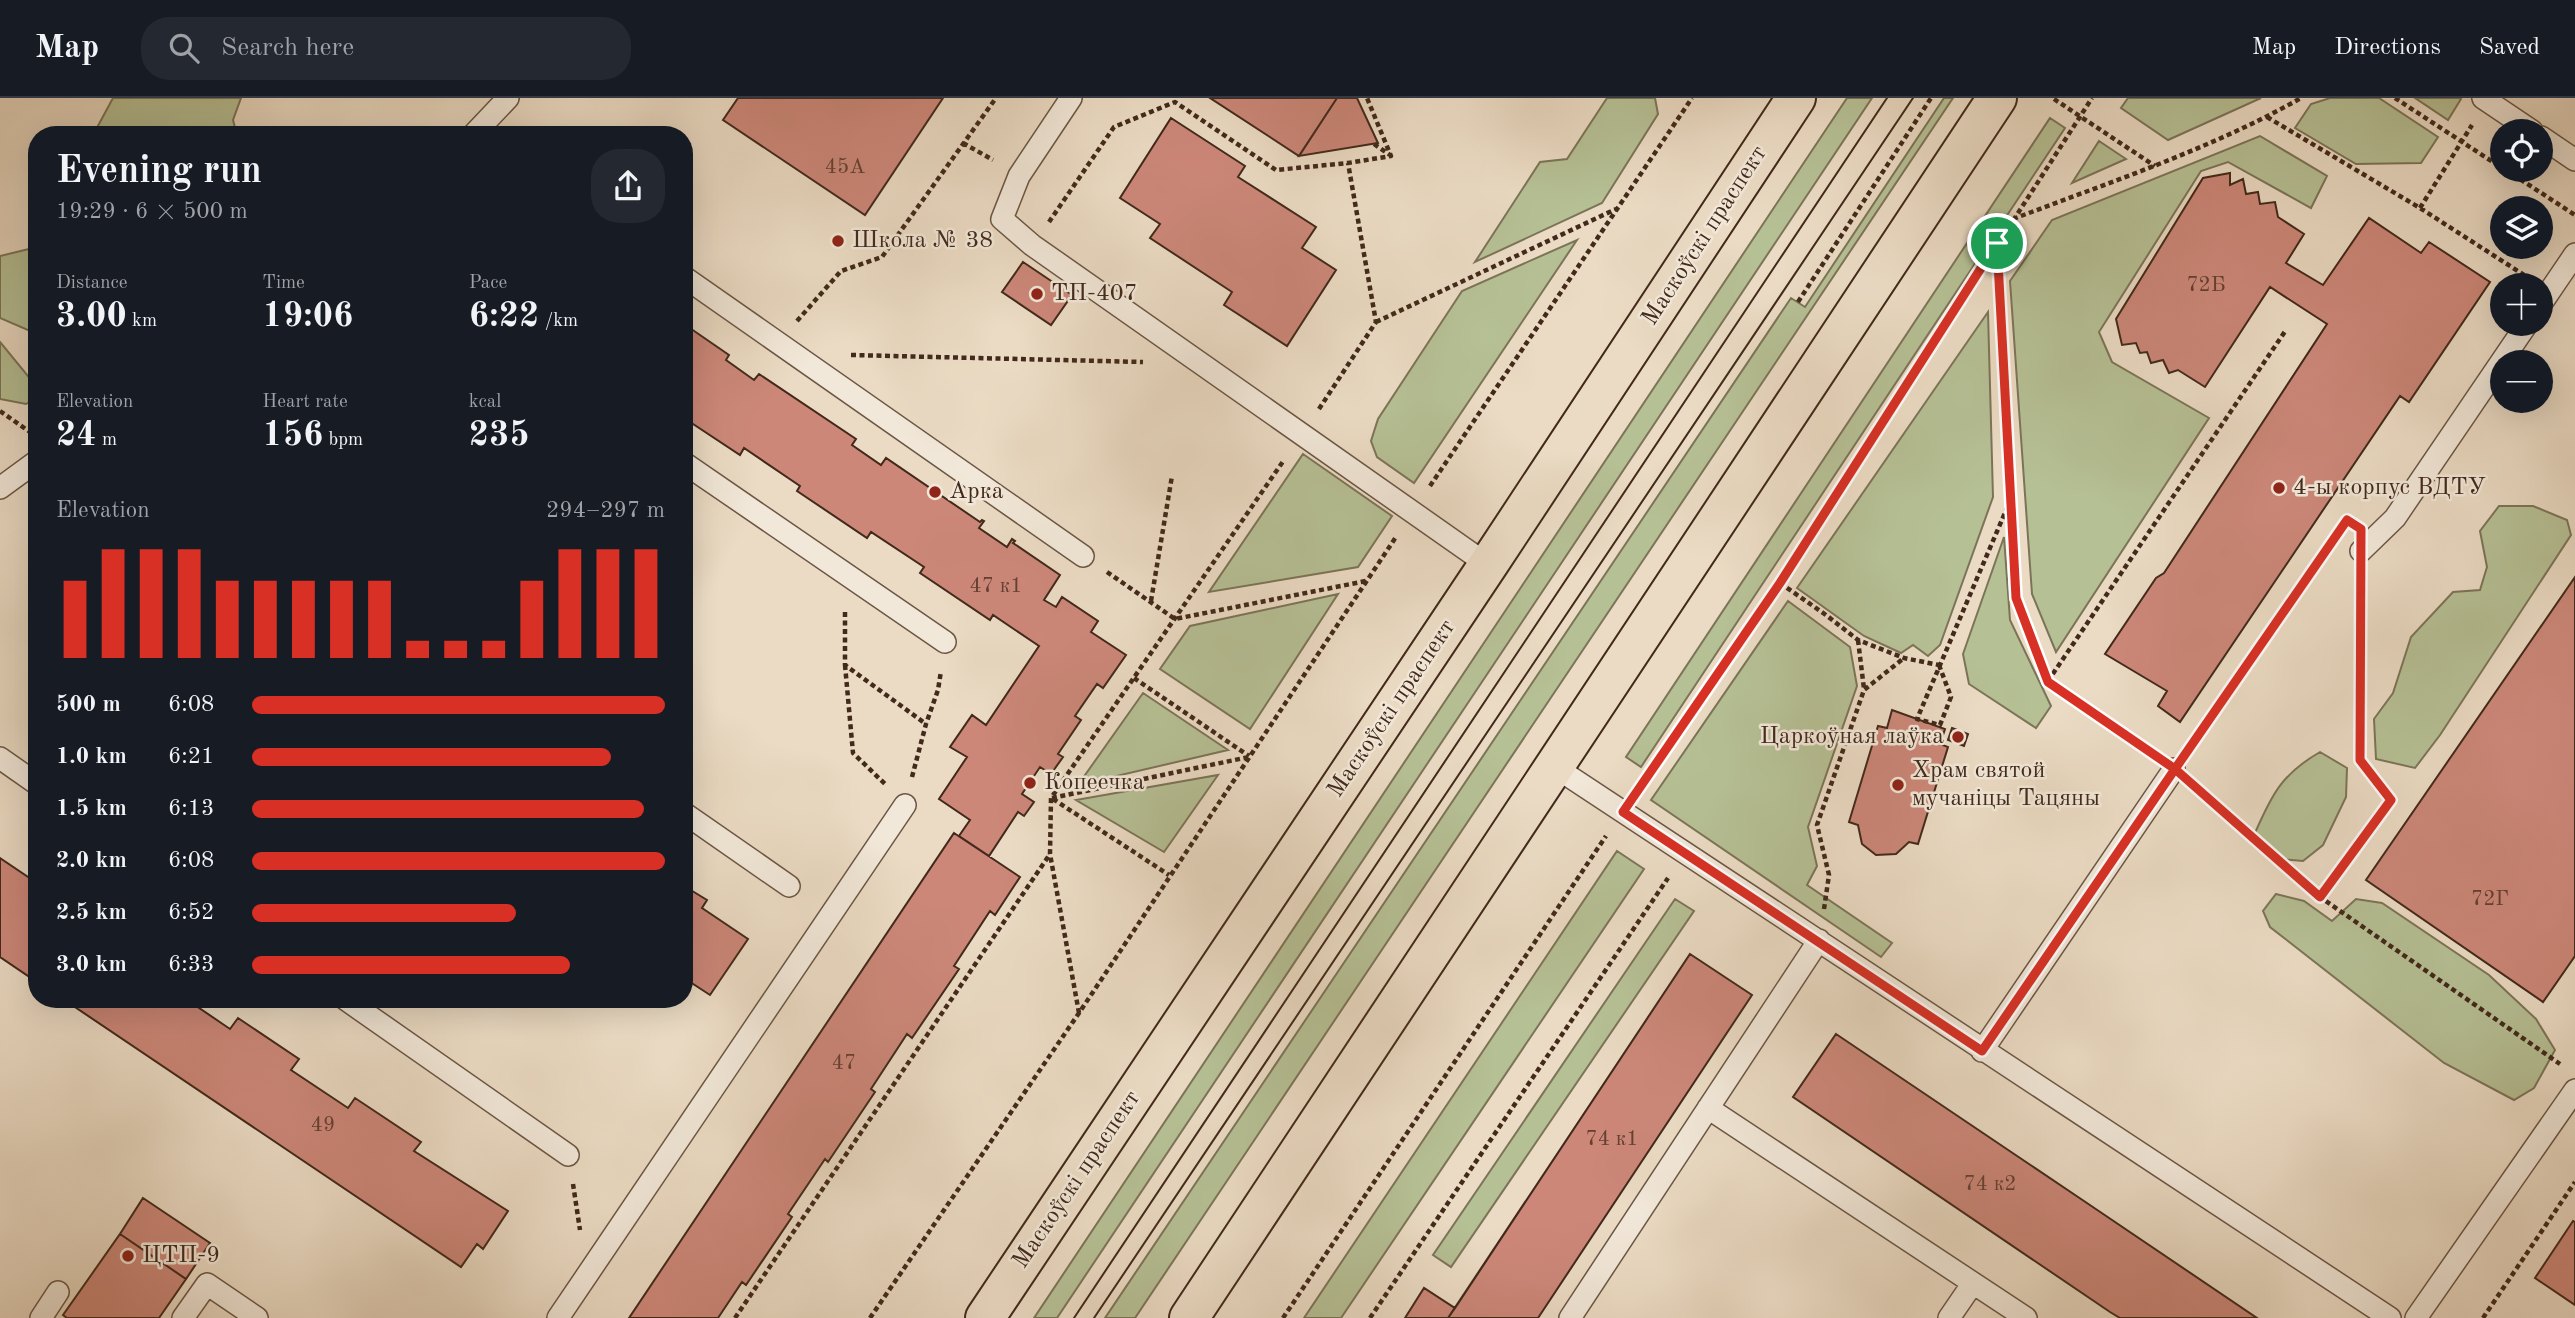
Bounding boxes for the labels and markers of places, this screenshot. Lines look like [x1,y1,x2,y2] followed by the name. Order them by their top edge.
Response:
[1967,213,2027,273] pin
[852,229,993,253] place label: Школа № 38
[830,233,846,249] marker: Школа № 38
[1051,282,1138,306] place label: ТП-407
[1029,286,1045,302] marker: ТП-407
[2293,476,2486,500] place label: 4-ы корпус ВДТУ
[949,480,1004,504] place label: Арка
[2271,480,2287,496] marker: 4-ы корпус ВДТУ
[927,484,943,500] marker: Арка
[1760,725,1944,749] place label: Царкоўная лаўка
[1950,729,1966,745] marker: Царкоўная лаўка
[1912,759,2100,811] place label: Храм святой мучаніцы Тацяны
[1044,771,1145,795] place label: Копеечка
[1022,775,1038,791] marker: Копеечка
[1890,777,1906,793] marker: Храм святой мучаніцы Тацяны
[142,1244,220,1268] place label: ЦТП-9
[120,1248,136,1264] marker: ЦТП-9

